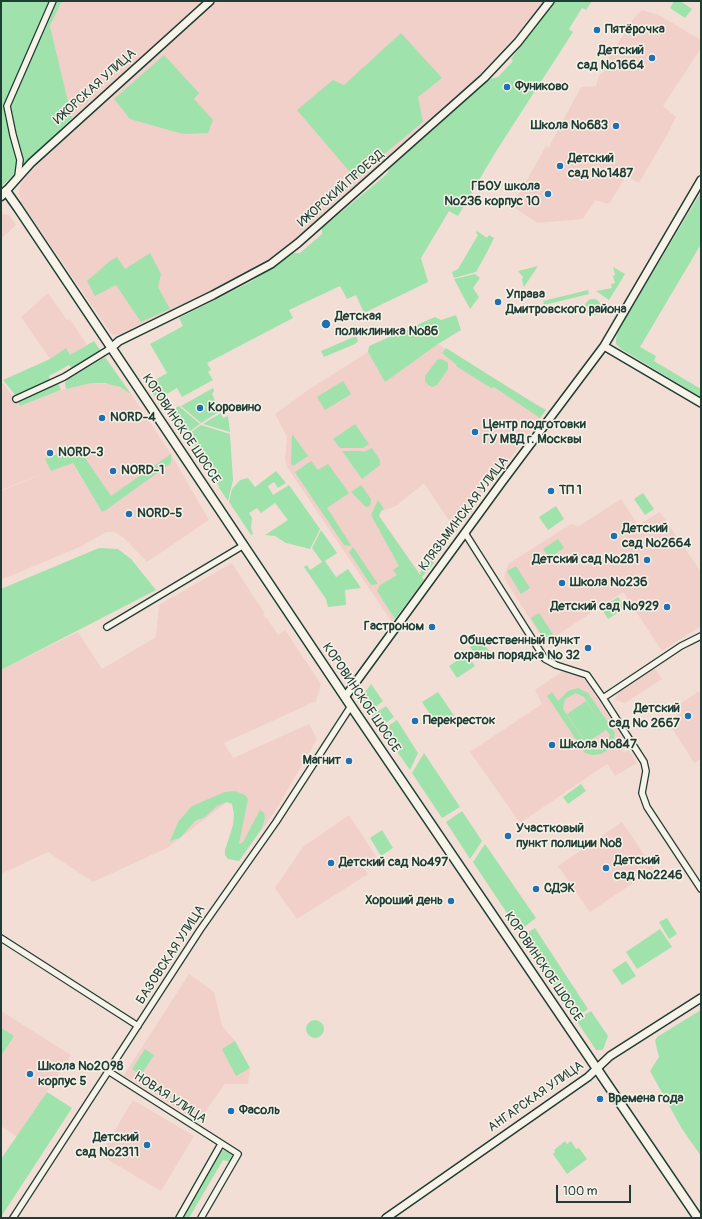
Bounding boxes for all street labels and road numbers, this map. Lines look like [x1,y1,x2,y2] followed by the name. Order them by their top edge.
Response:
[51,46,139,128] street label: ИЖОРСКАЯ УЛИЦА
[295,147,387,231] street label: ИЖОРСКИЙ ПРОЕЗД
[139,371,223,487] street label: КОРОВИНСКОЕ ШОССЕ
[416,454,512,574] street label: КЛЯЗЬМИНСКАЯ УЛИЦА
[319,640,403,756] street label: КОРОВИНСКОЕ ШОССЕ
[133,903,209,1007] street label: БАЗОВСКАЯ УЛИЦА
[501,909,585,1025] street label: КОРОВИНСКОЕ ШОССЕ
[485,1058,587,1136] street label: АНГАРСКАЯ УЛИЦА
[131,1069,209,1127] street label: НОВАЯ УЛИЦА

